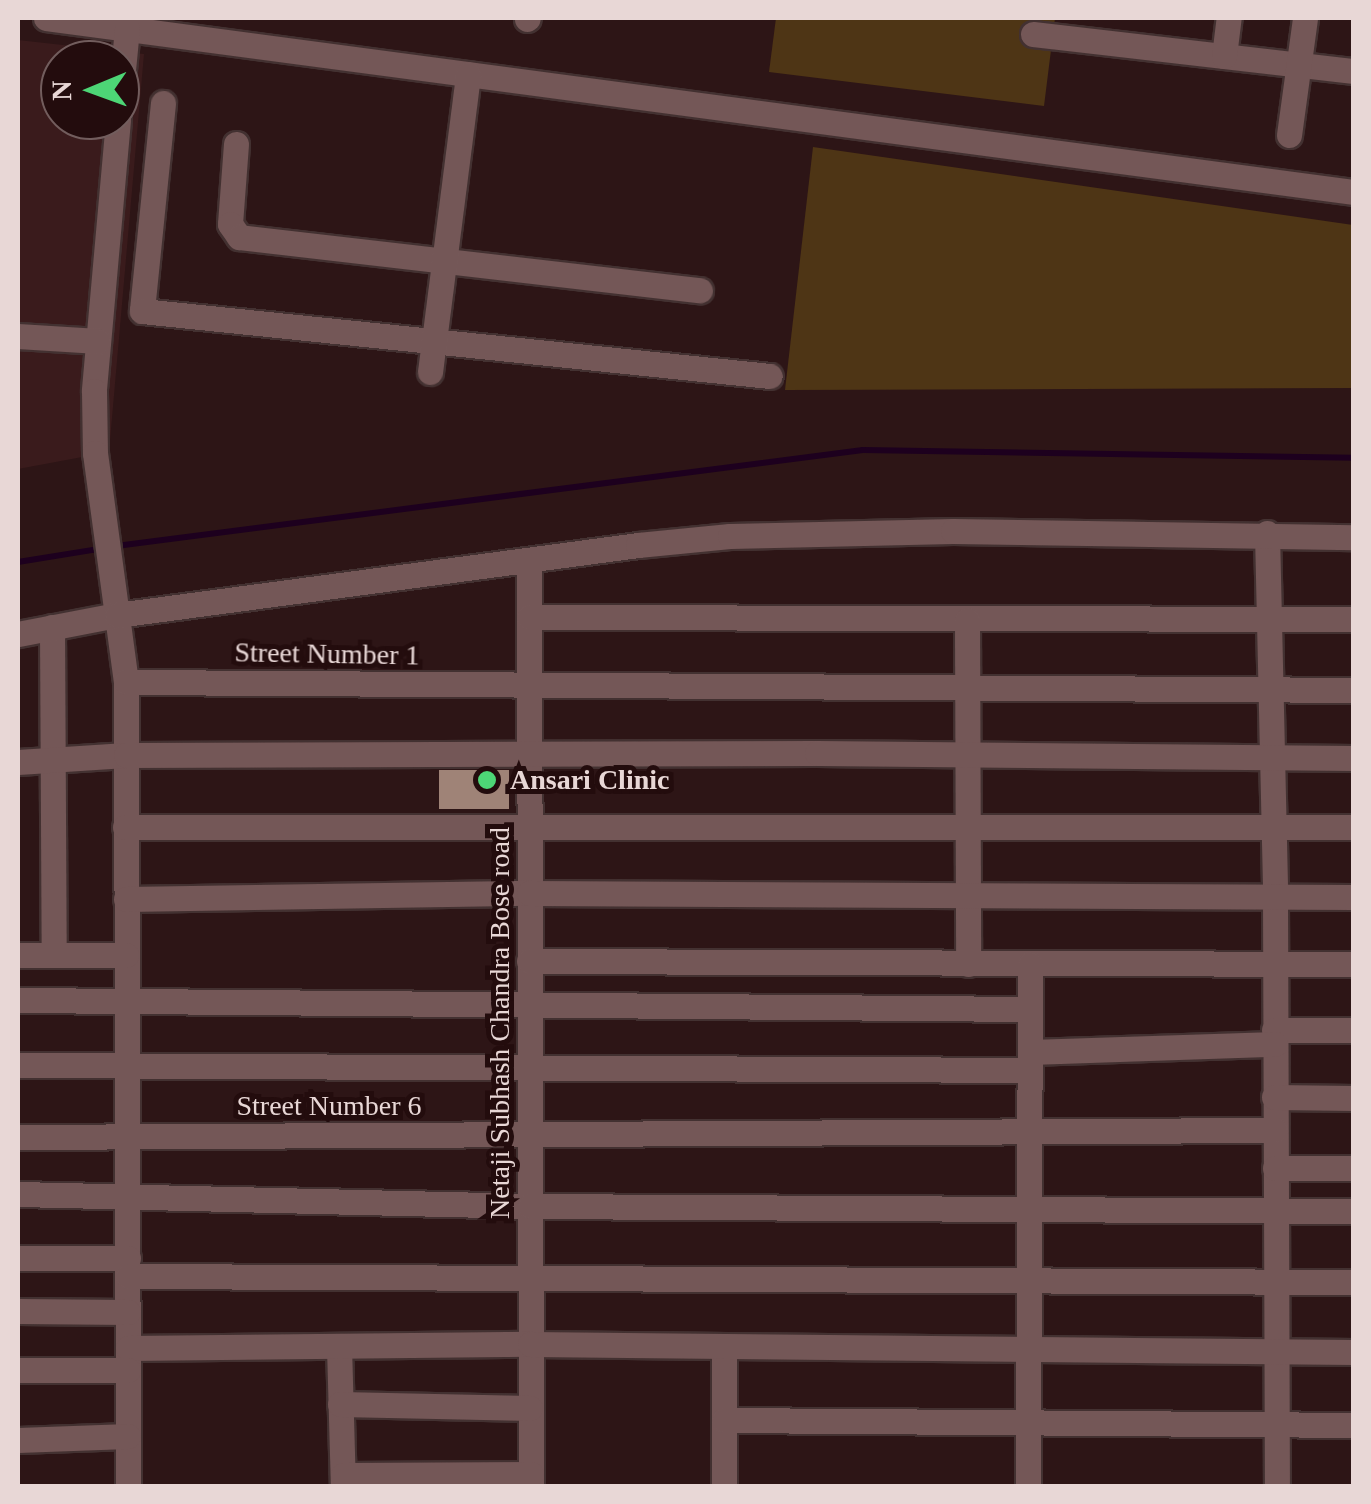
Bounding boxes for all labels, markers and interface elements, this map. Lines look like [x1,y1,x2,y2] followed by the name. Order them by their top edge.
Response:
[40,40,140,140] north arrow
[46,80,77,101] text: N
[234,636,420,672] street label: Street Number 1
[510,763,669,797] place label: Ansari Clinic
[474,767,500,793] marker: Ansari Clinic
[483,827,517,1219] street label: Netaji Subhash Chandra Bose road
[236,1089,422,1123] street label: Street Number 6

